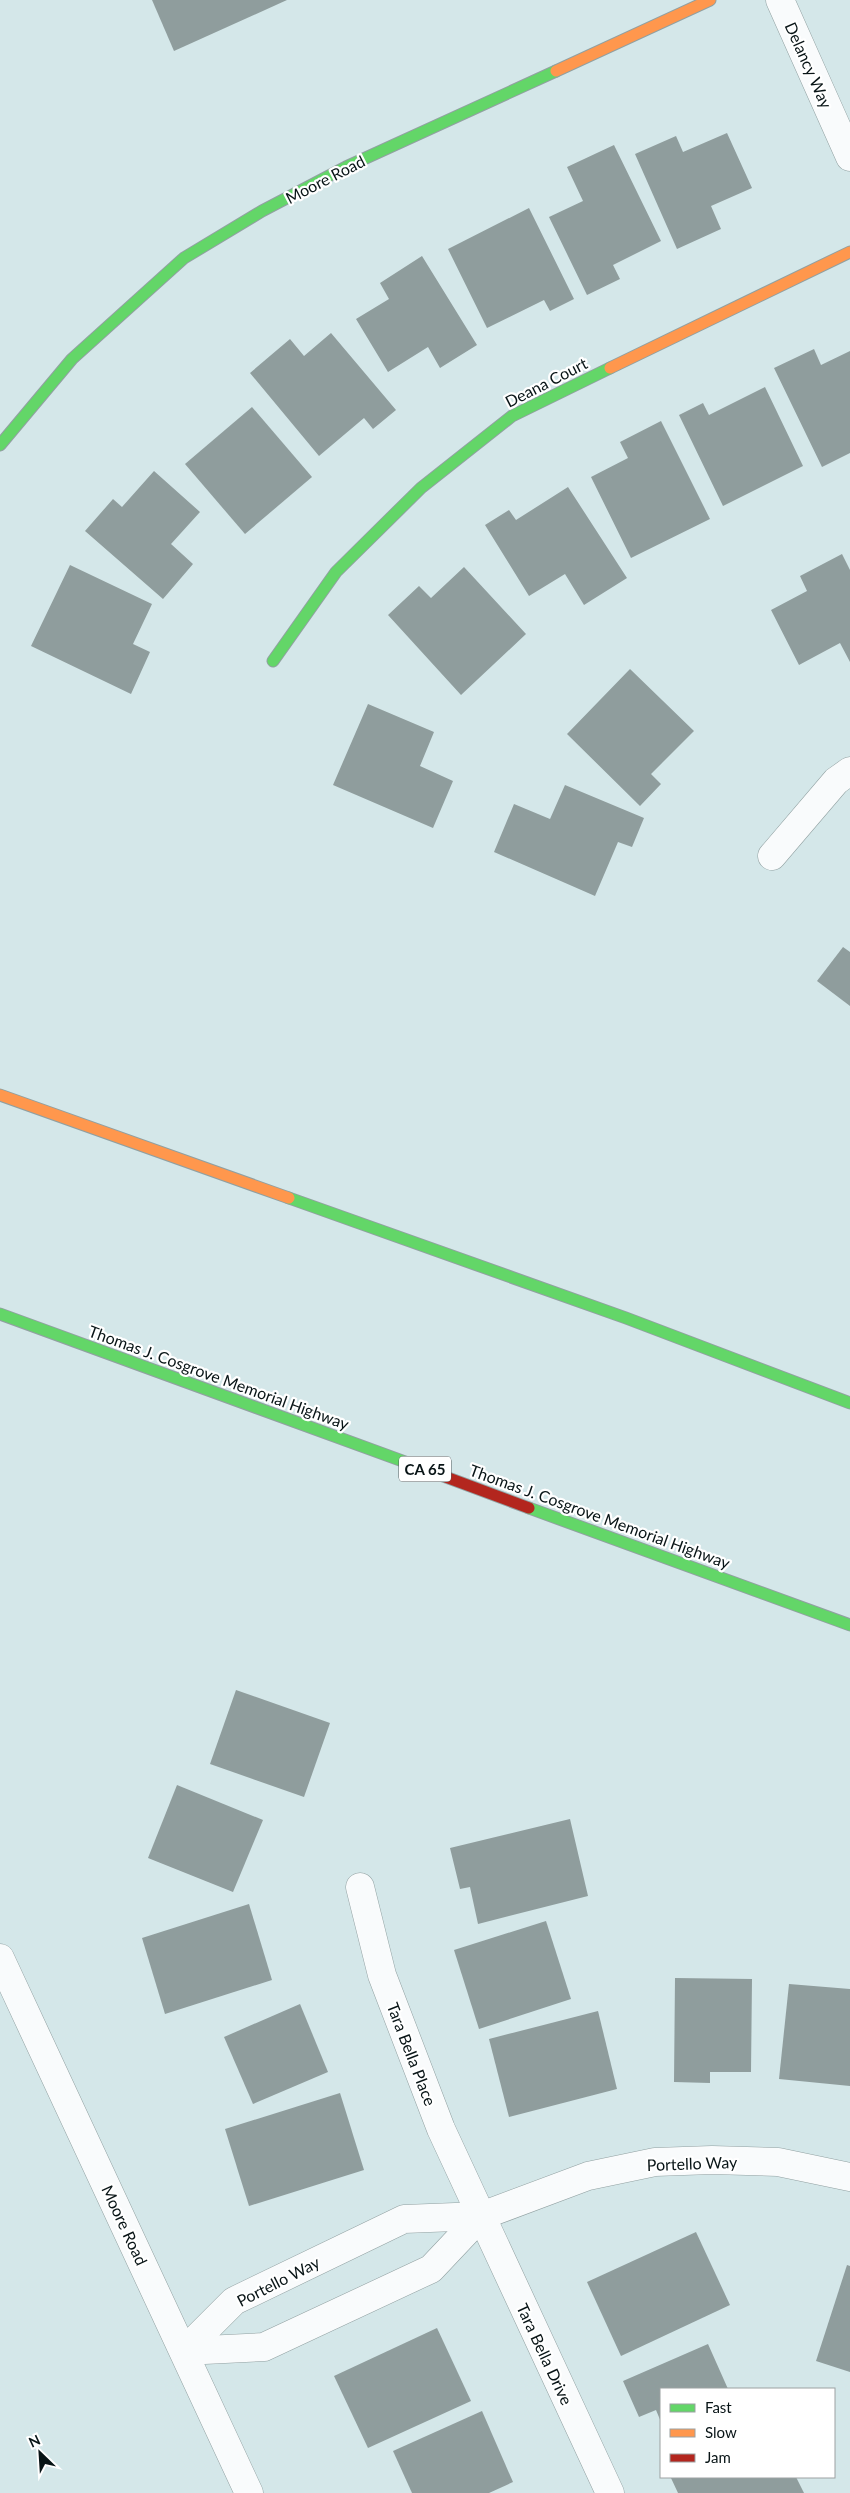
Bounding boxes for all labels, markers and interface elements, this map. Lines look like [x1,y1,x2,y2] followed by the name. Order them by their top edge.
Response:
[782,19,837,112] street label: Delancy Way
[282,151,368,207] street label: Moore Road
[502,353,590,411] street label: Deana Court
[86,1321,352,1433] street label: Thomas J. Cosgrove Memorial Highway
[399,1456,451,1482] road number: CA 65
[467,1460,733,1572] street label: Thomas J. Cosgrove Memorial Highway
[384,2000,440,2108] street label: Tara Bella Place
[646,2152,738,2174] street label: Portello Way
[98,2182,152,2268] street label: Moore Road
[233,2252,323,2310] street label: Portello Way
[513,2300,577,2408] street label: Tara Bella Drive
[660,2388,835,2478] legend
[705,2398,732,2416] text: Fast
[705,2423,737,2441] text: Slow
[15,2428,65,2478] north arrow
[26,2431,43,2451] text: N
[705,2448,731,2466] text: Jam

